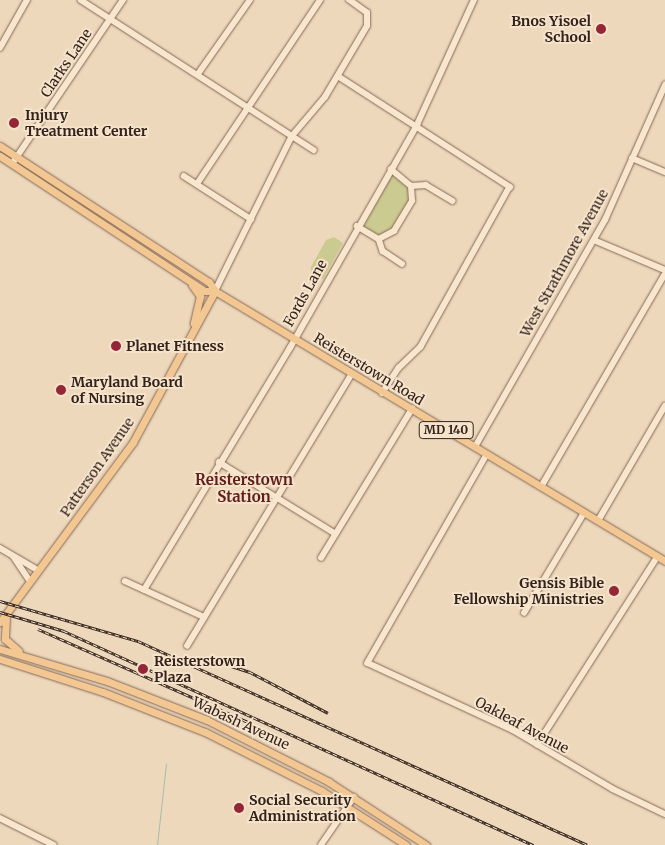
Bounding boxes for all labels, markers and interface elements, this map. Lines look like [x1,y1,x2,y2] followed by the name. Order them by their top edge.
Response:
[511,13,591,46] place label: Bnos Yisoel School
[595,23,607,35] marker: Bnos Yisoel School
[37,25,95,101] street label: Clarks Lane
[25,107,147,140] place label: Injury Treatment Center
[7,116,21,130] marker: Injury Treatment Center
[516,186,612,340] street label: West Strathmore Avenue
[280,257,330,329] street label: Fords Lane
[311,329,427,409] street label: Reisterstown Road
[126,338,224,354] place label: Planet Fitness
[110,340,122,352] marker: Planet Fitness
[71,374,183,407] place label: Maryland Board of Nursing
[55,384,67,396] marker: Maryland Board of Nursing
[57,414,137,520] street label: Patterson Avenue
[418,420,474,440] road number: MD 140
[195,470,293,505] district label: Reisterstown Station
[454,575,604,608] place label: Gensis Bible Fellowship Ministries
[608,585,620,597] marker: Gensis Bible Fellowship Ministries
[154,653,245,686] place label: Reisterstown Plaza
[136,662,150,676] marker: Reisterstown Plaza
[190,693,292,753] street label: Wabash Avenue
[472,693,572,757] street label: Oakleaf Avenue
[249,792,356,824] place label: Social Security Administration
[233,802,245,814] marker: Social Security Administration

